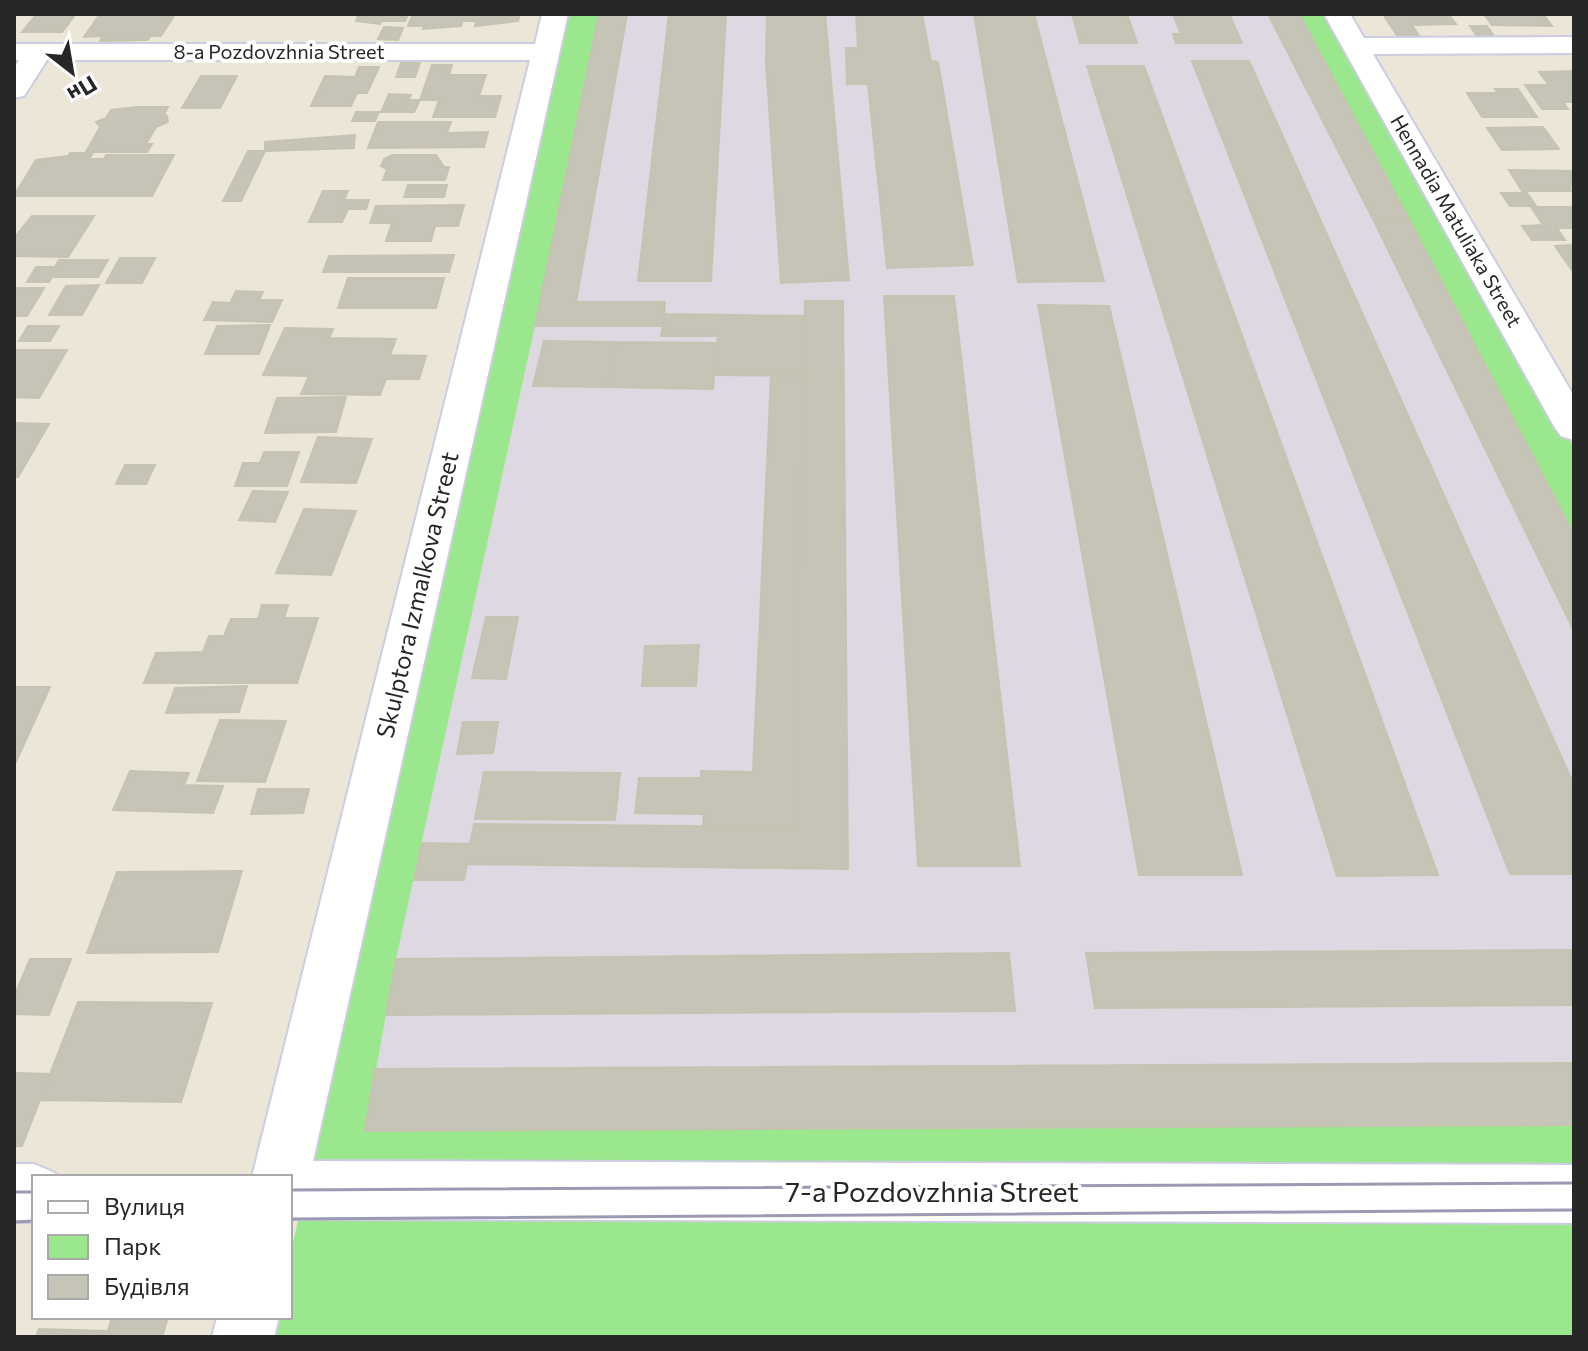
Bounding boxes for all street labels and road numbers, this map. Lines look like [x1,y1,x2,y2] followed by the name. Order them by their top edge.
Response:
[173,39,385,63] street label: 8-a Pozdovzhnia Street
[1386,110,1528,331] street label: Hennadia Matuliaka Street
[369,449,464,741] street label: Skulptora Izmalkova Street
[785,1174,1079,1208] street label: 7-a Pozdovzhnia Street

